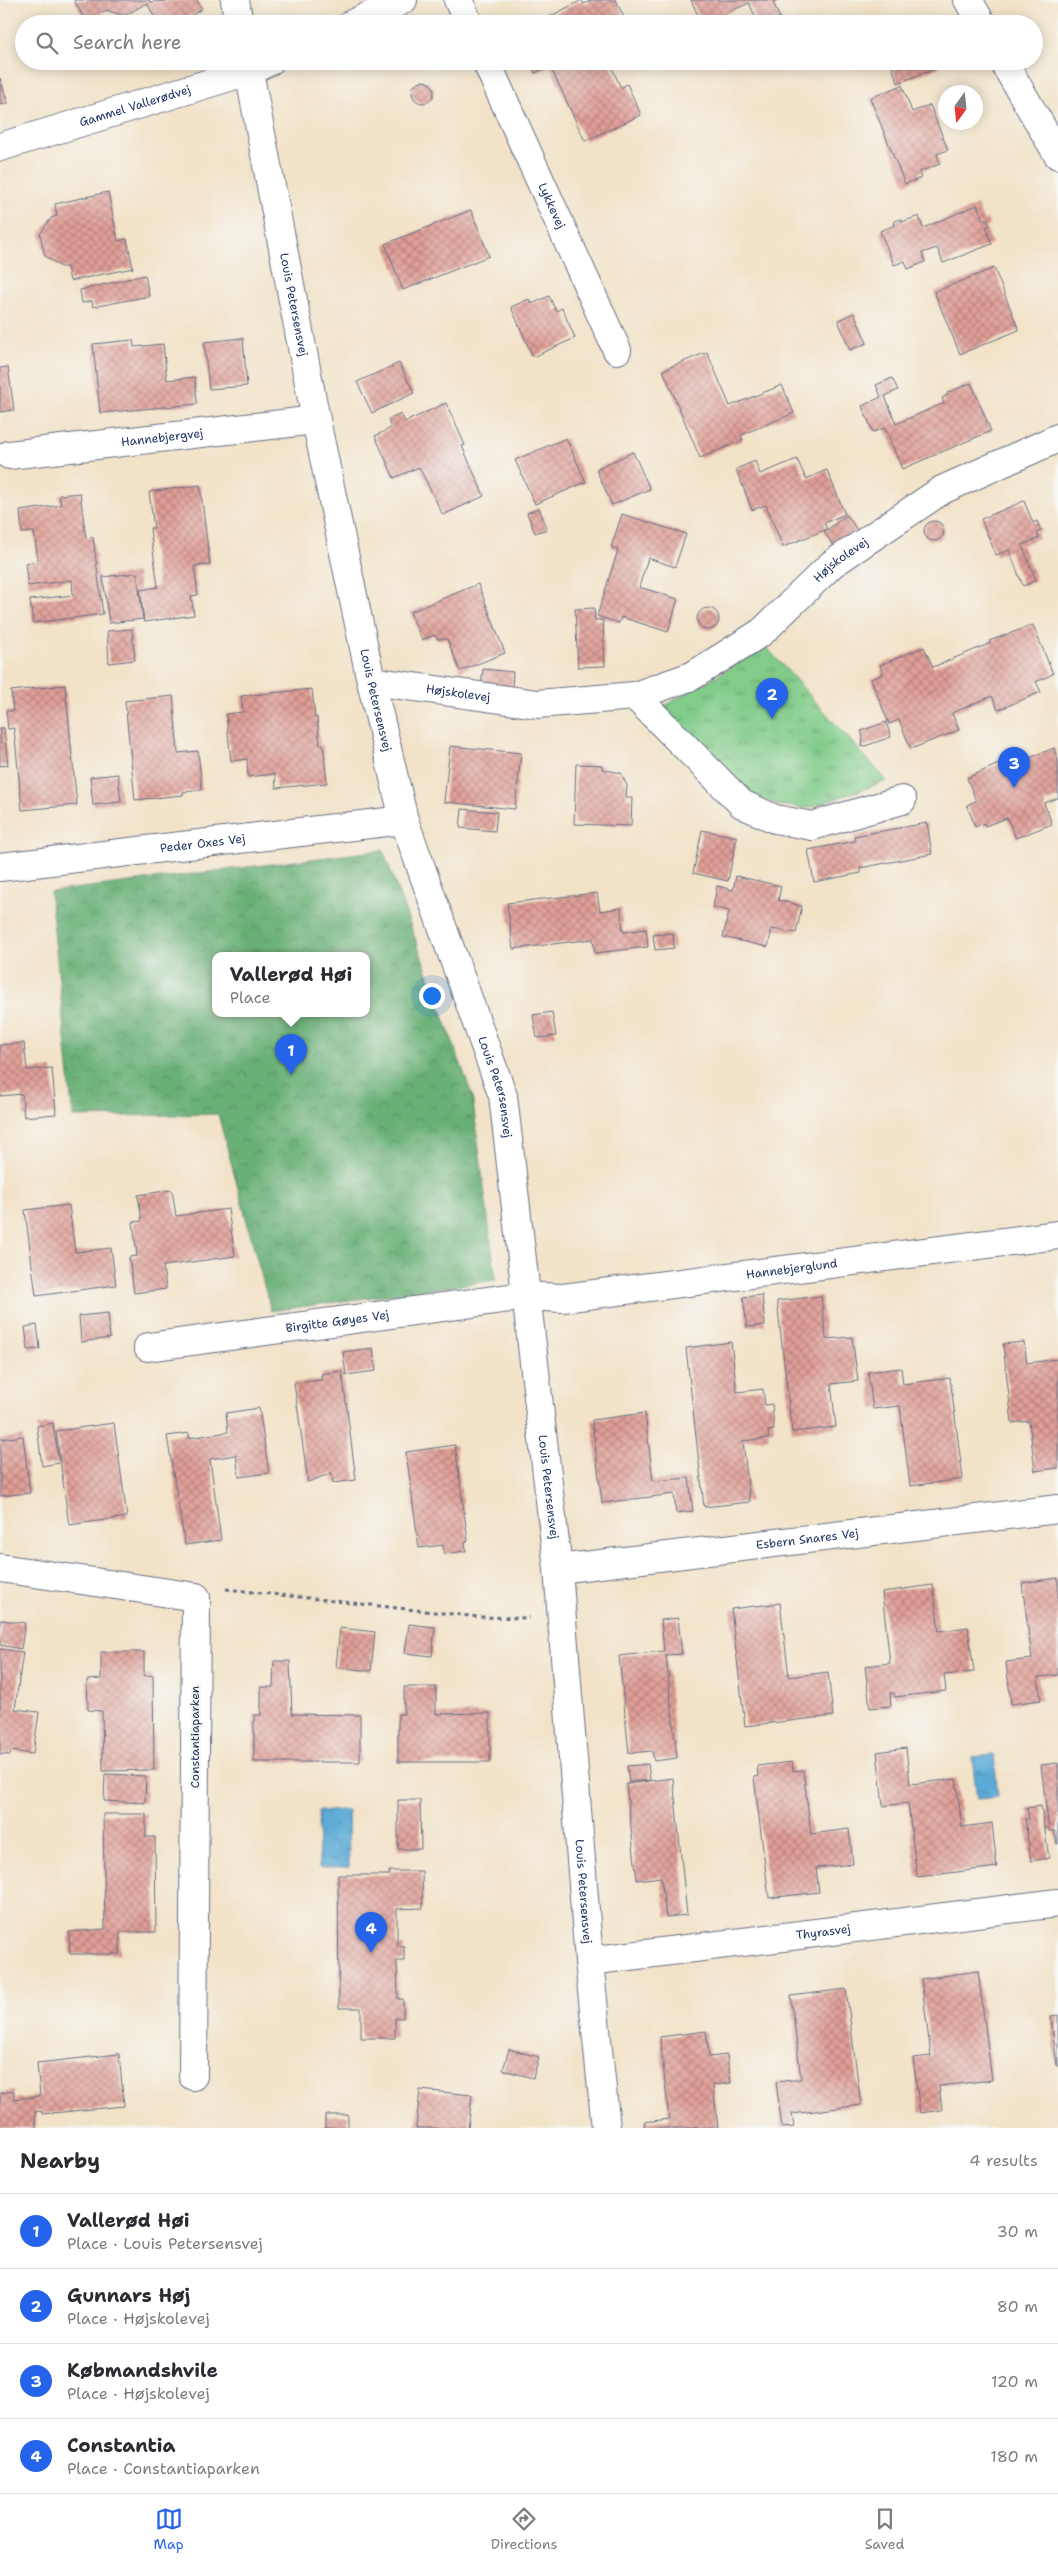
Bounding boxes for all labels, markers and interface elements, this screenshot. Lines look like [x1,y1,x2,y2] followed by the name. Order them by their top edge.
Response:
[15,15,1043,70] search box
[33,29,61,57] icon: search
[73,30,182,55] text: Search here
[77,81,193,130] street label: Gammel Vallerødvej
[938,85,983,130] north arrow
[534,180,569,231] street label: Lykkevej
[276,252,312,358] street label: Louis Petersensvej
[120,425,204,450] street label: Hannebjergvej
[810,534,871,586] street label: Højskolevej
[356,647,395,753] street label: Louis Petersensvej
[756,678,788,719] pin: 2
[425,681,491,705] street label: Højskolevej
[998,747,1030,788] pin: 3
[159,831,246,856] street label: Peder Oxes Vej
[212,952,370,1017] popup
[230,962,352,987] text: Vallerød Høi
[419,983,445,1009] your location
[230,987,271,1008] text: Place
[275,1034,307,1075] pin: 1
[474,1034,516,1139] street label: Louis Petersensvej
[745,1255,839,1283] street label: Hannebjerglund
[285,1306,390,1336] street label: Birgitte Gøyes Vej
[534,1434,562,1540] street label: Louis Petersensvej
[755,1525,859,1553] street label: Esbern Snares Vej
[187,1686,203,1788] street label: Constantiaparken
[571,1839,596,1944] street label: Louis Petersensvej
[355,1912,387,1953] pin: 4
[795,1921,851,1943] street label: Thyrasvej
[20,2147,100,2175] text: Nearby
[969,2150,1038,2171] text: 4 results
[67,2208,190,2233] text: Vallerød Høi
[32,2221,40,2242] text: 1
[997,2221,1038,2242] text: 30 m
[67,2233,263,2254] text: Place · Louis Petersensvej
[67,2283,190,2308] text: Gunnars Høj
[30,2296,42,2317] text: 2
[997,2296,1038,2317] text: 80 m
[67,2308,210,2329] text: Place · Højskolevej
[67,2358,218,2383] text: Købmandshvile
[30,2371,42,2392] text: 3
[991,2371,1038,2392] text: 120 m
[67,2383,210,2404] text: Place · Højskolevej
[67,2433,176,2458] text: Constantia
[30,2446,42,2467] text: 4
[990,2446,1038,2467] text: 180 m
[67,2458,260,2479] text: Place · Constantiaparken
[154,2505,184,2553] tab: Map
[491,2505,557,2553] tab: Directions
[865,2505,904,2553] tab: Saved

